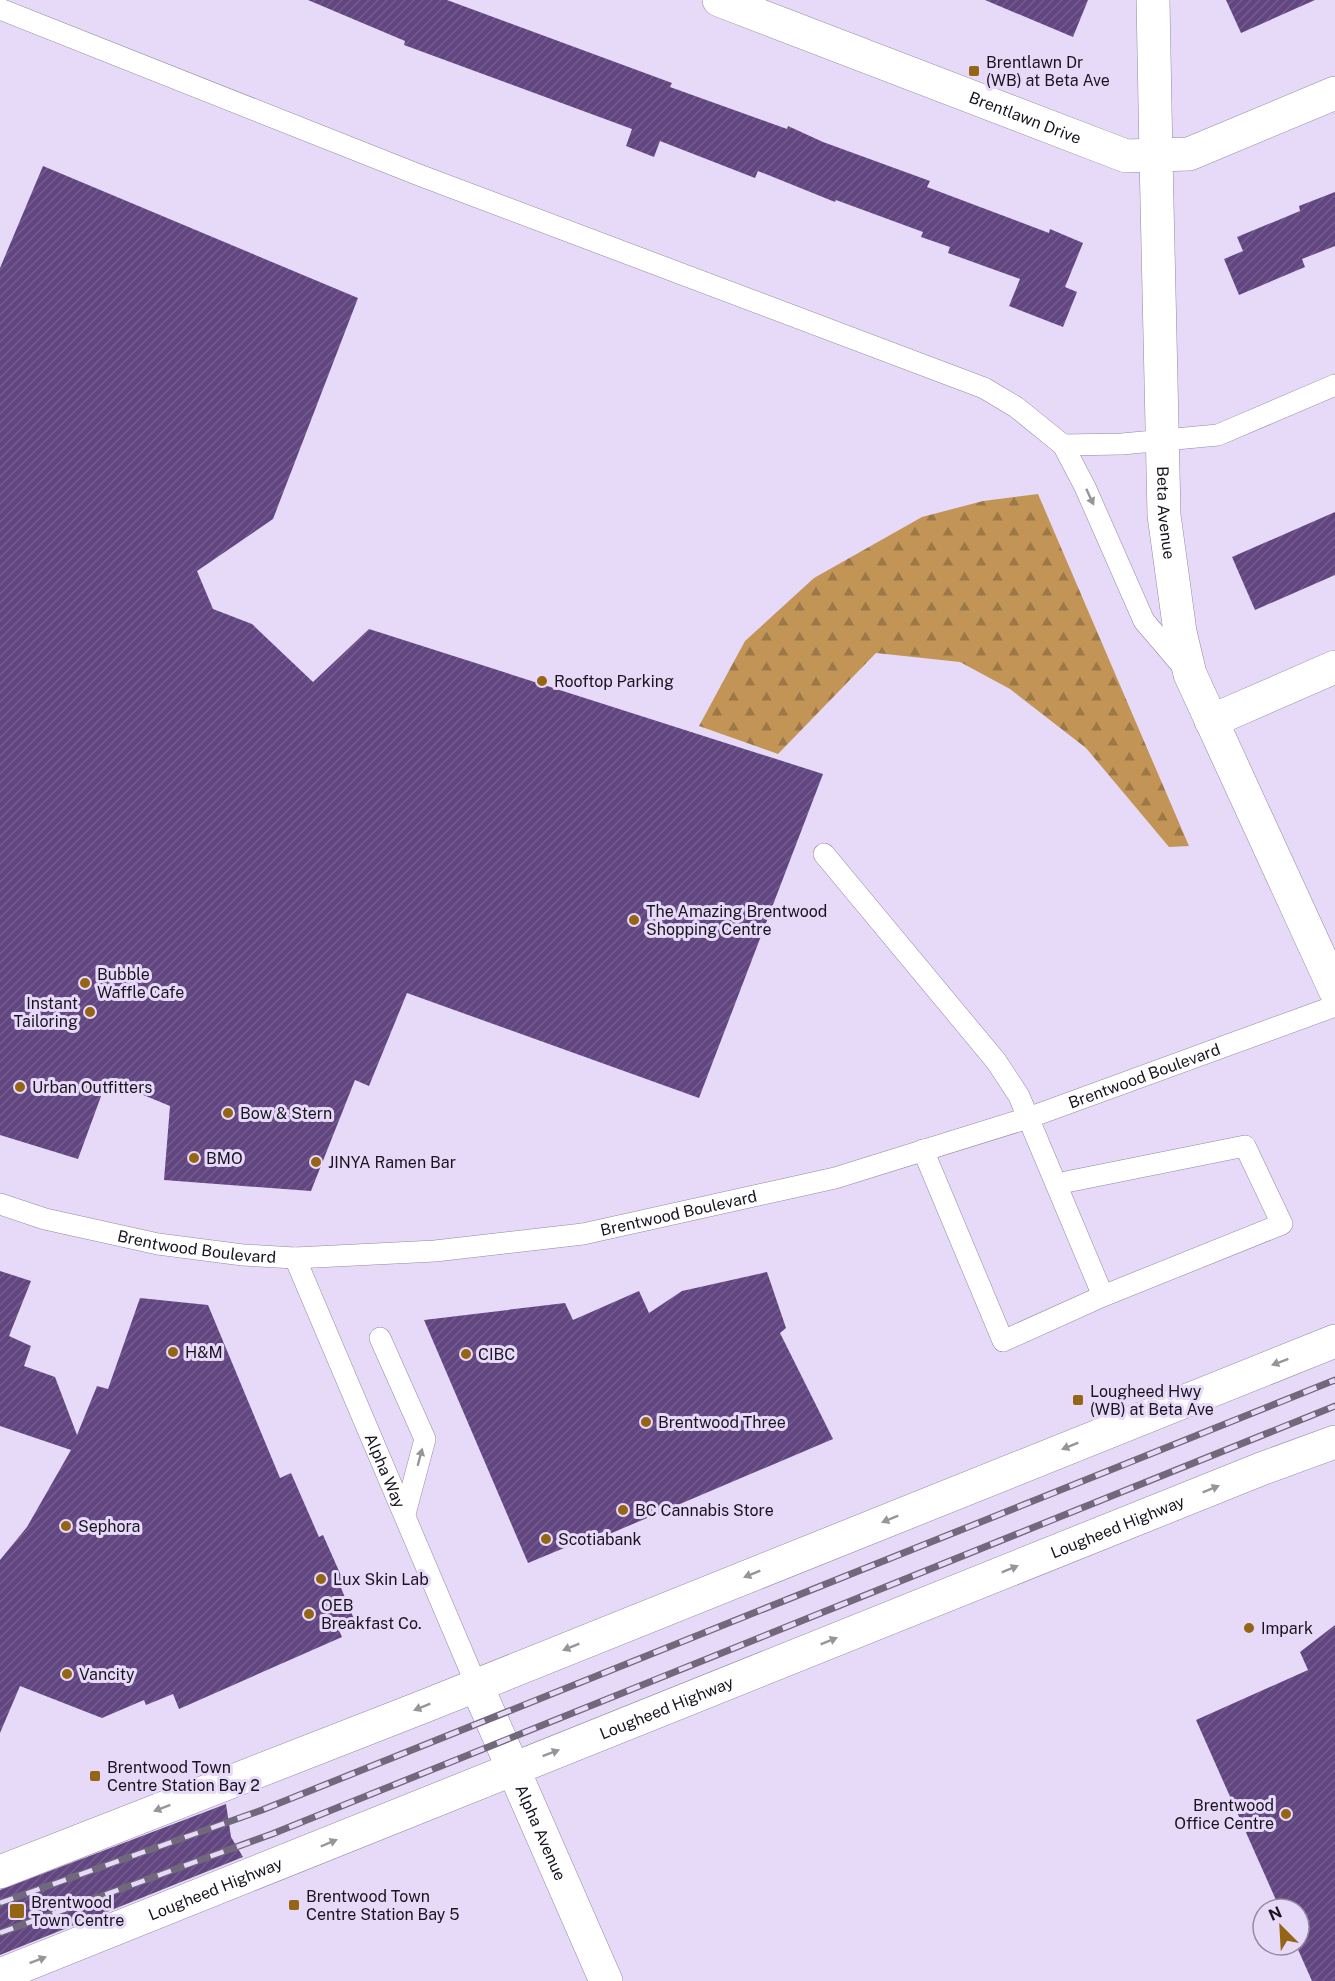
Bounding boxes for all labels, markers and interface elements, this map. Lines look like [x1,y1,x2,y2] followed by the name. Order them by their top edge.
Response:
[986,53,1110,90] place label: Brentlawn Dr (WB) at Beta Ave
[967,64,981,78] marker: Brentlawn Dr (WB) at Beta Ave
[967,87,1084,147] street label: Brentlawn Drive
[1153,466,1179,561] street label: Beta Avenue
[1085,488,1095,506] one-way arrow
[554,672,674,691] place label: Rooftop Parking
[535,674,549,688] marker: Rooftop Parking
[646,902,827,939] place label: The Amazing Brentwood Shopping Centre
[627,913,641,927] marker: The Amazing Brentwood Shopping Centre
[97,965,184,1002] place label: Bubble Waffle Cafe
[78,976,92,990] marker: Bubble Waffle Cafe
[14,994,78,1031] place label: Instant Tailoring
[83,1005,97,1019] marker: Instant Tailoring
[1066,1039,1223,1112] street label: Brentwood Boulevard
[32,1078,152,1097] place label: Urban Outfitters
[13,1080,27,1094] marker: Urban Outfitters
[240,1104,332,1123] place label: Bow & Stern
[221,1106,235,1120] marker: Bow & Stern
[206,1149,243,1168] place label: BMO
[187,1151,201,1165] marker: BMO
[328,1153,456,1172] place label: JINYA Ramen Bar
[309,1155,323,1169] marker: JINYA Ramen Bar
[598,1186,759,1239] street label: Brentwood Boulevard
[116,1226,277,1266] street label: Brentwood Boulevard
[185,1343,223,1362] place label: H&M
[166,1345,180,1359] marker: H&M
[478,1345,515,1364] place label: CIBC
[459,1347,473,1361] marker: CIBC
[1271,1357,1289,1367] one-way arrow
[1090,1382,1214,1419] place label: Lougheed Hwy (WB) at Beta Ave
[1071,1393,1085,1407] marker: Lougheed Hwy (WB) at Beta Ave
[658,1413,786,1432] place label: Brentwood Three
[639,1415,653,1429] marker: Brentwood Three
[361,1431,410,1511] street label: Alpha Way
[1061,1441,1079,1451] one-way arrow
[416,1448,425,1466] one-way arrow
[1202,1483,1220,1493] one-way arrow
[1048,1491,1188,1562] street label: Lougheed Highway
[635,1501,774,1520] place label: BC Cannabis Store
[616,1503,630,1517] marker: BC Cannabis Store
[880,1514,898,1524] one-way arrow
[78,1517,140,1536] place label: Sephora
[59,1519,73,1533] marker: Sephora
[558,1530,642,1549] place label: Scotiabank
[539,1532,553,1546] marker: Scotiabank
[1001,1563,1019,1573] one-way arrow
[333,1570,429,1589] place label: Lux Skin Lab
[743,1570,761,1579] one-way arrow
[314,1572,328,1586] marker: Lux Skin Lab
[321,1596,422,1633] place label: OEB Breakfast Co.
[302,1607,316,1621] marker: OEB Breakfast Co.
[1261,1619,1313,1638] place label: Impark
[1242,1621,1256,1635] marker: Impark
[820,1636,838,1645] one-way arrow
[562,1642,580,1652] one-way arrow
[79,1665,135,1684] place label: Vancity
[60,1667,74,1681] marker: Vancity
[597,1672,736,1743] street label: Lougheed Highway
[413,1703,431,1712] one-way arrow
[542,1748,560,1757] one-way arrow
[107,1758,260,1795] place label: Brentwood Town Centre Station Bay 2
[88,1769,102,1783] marker: Brentwood Town Centre Station Bay 2
[512,1782,570,1883] street label: Alpha Avenue
[1174,1796,1274,1833] place label: Brentwood Office Centre
[153,1804,171,1814] one-way arrow
[1279,1807,1293,1821] marker: Brentwood Office Centre
[320,1838,338,1847] one-way arrow
[146,1853,285,1924] street label: Lougheed Highway
[306,1887,460,1924] place label: Brentwood Town Centre Station Bay 5
[31,1893,124,1930] place label: Brentwood Town Centre
[1251,1897,1311,1957] north arrow
[287,1898,301,1912] marker: Brentwood Town Centre Station Bay 5
[8,1902,26,1920] marker: Brentwood Town Centre
[1266,1903,1285,1925] text: N
[29,1955,47,1965] one-way arrow

